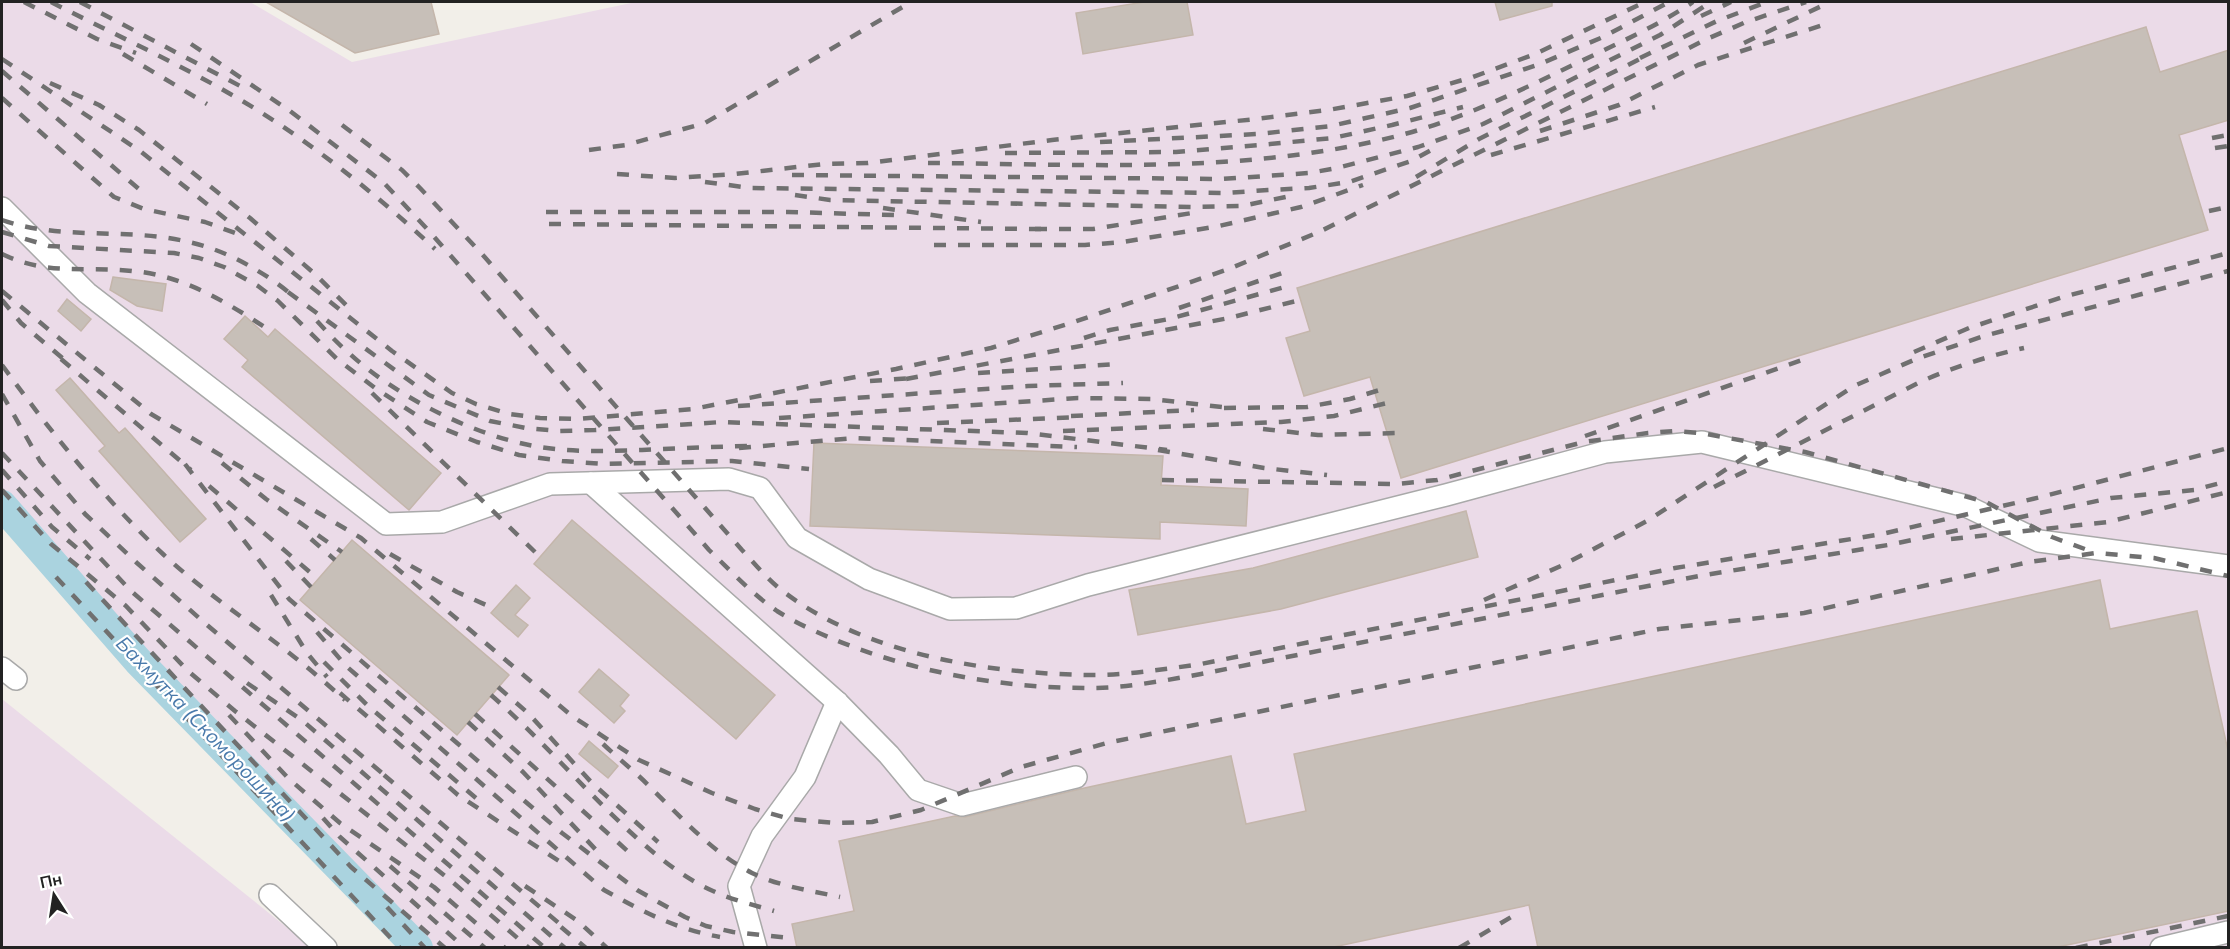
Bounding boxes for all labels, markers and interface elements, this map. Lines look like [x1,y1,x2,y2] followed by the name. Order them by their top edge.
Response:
[111,631,302,827] water label: Бахмутка (Скоморошина)
[24,865,84,925] north arrow
[38,868,64,892] text: Пн

